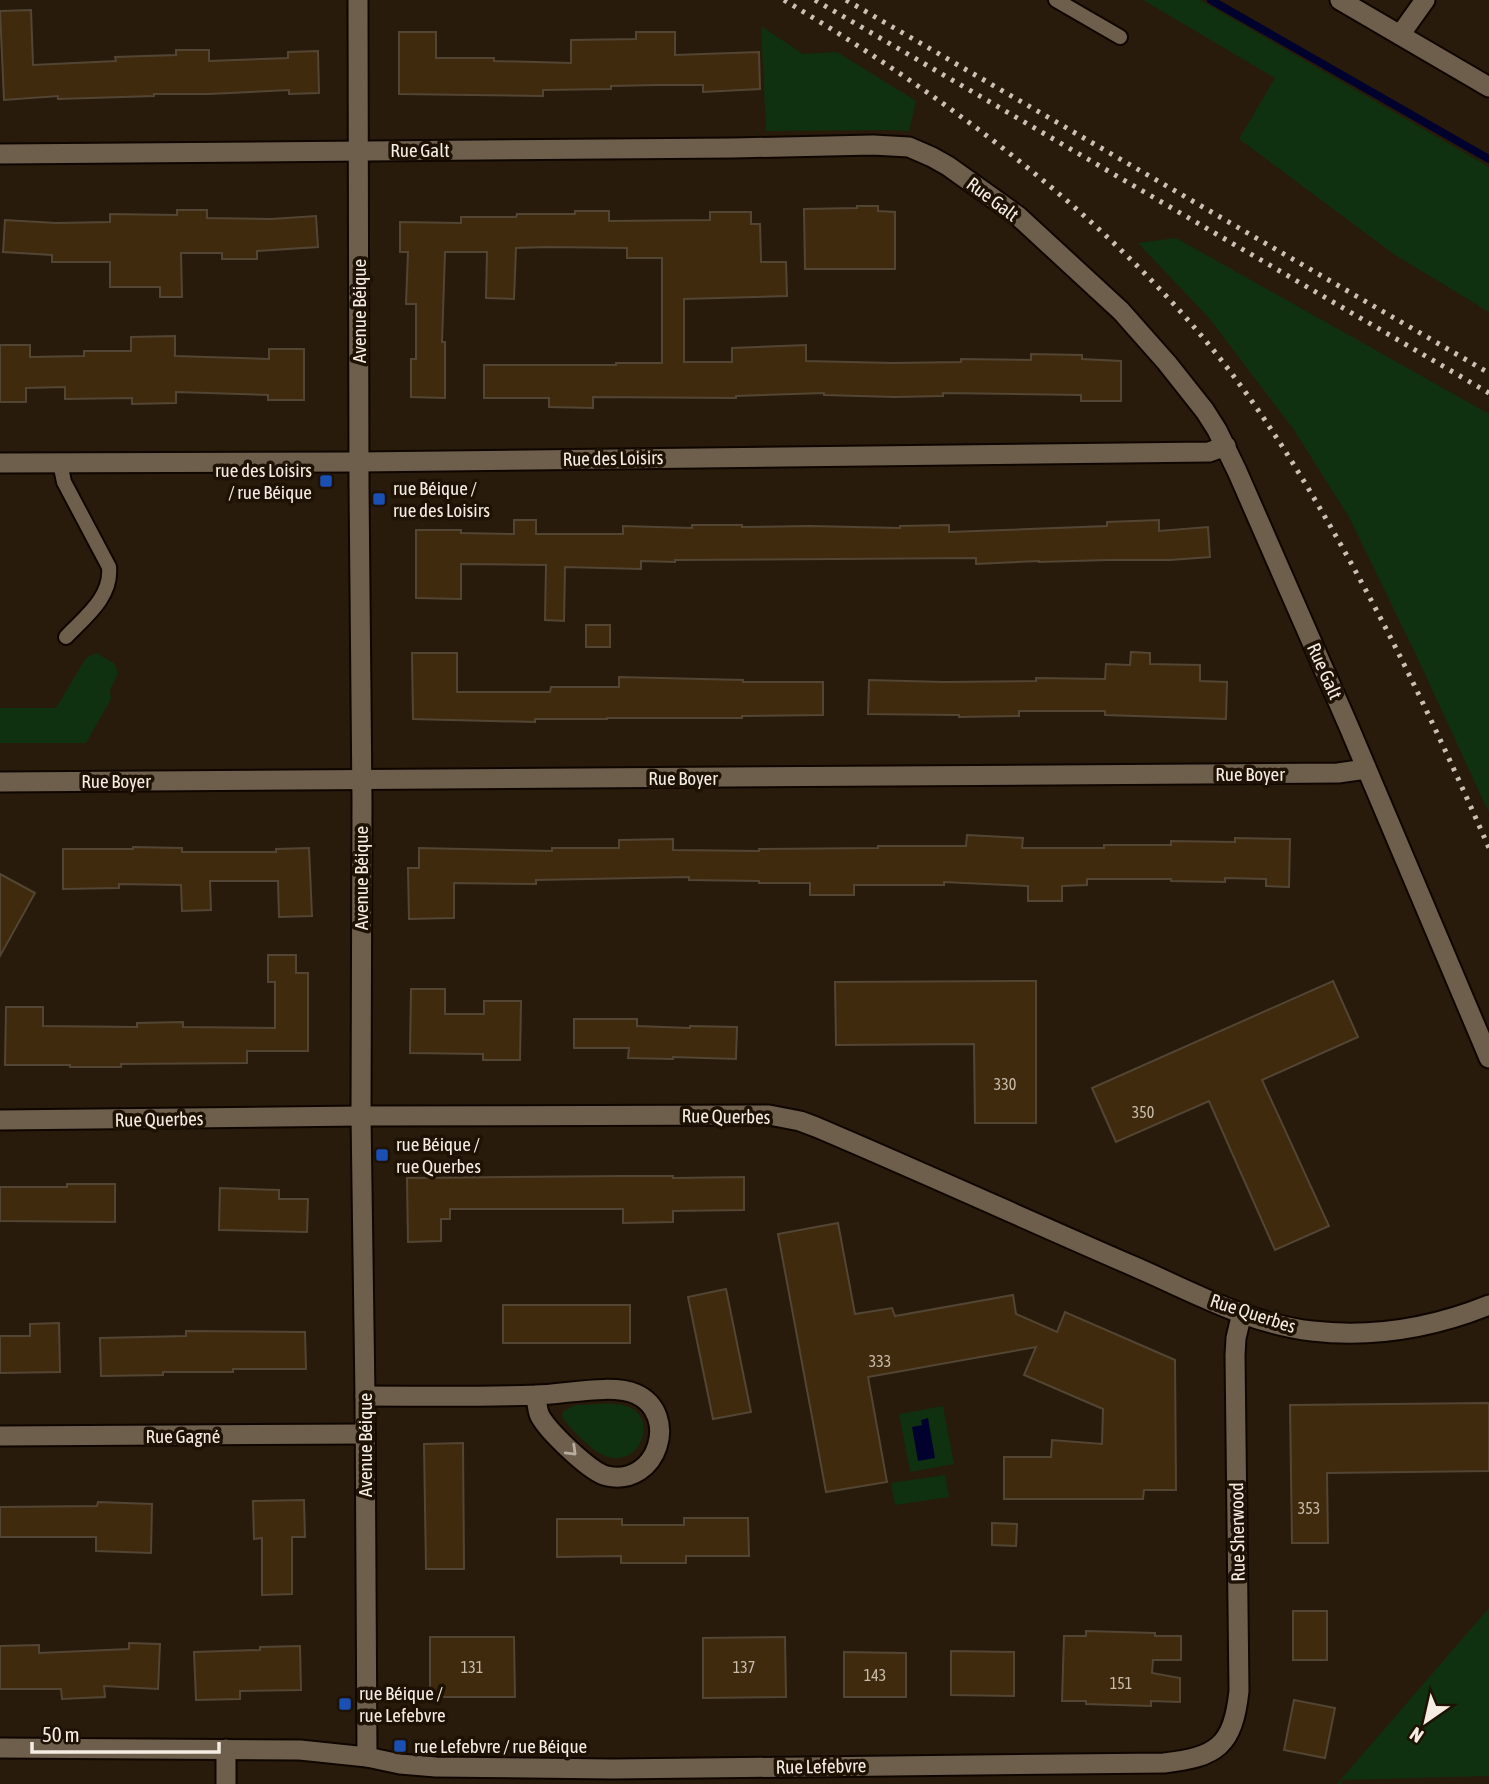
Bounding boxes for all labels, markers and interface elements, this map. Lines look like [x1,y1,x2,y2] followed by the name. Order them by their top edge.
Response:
[390,139,450,161] street label: Rue Galt
[963,172,1023,226] street label: Rue Galt
[348,259,370,363] street label: Avenue Béique
[562,446,664,470] street label: Rue des Loisirs
[215,459,312,503] place label: rue des Loisirs / rue Béique
[318,473,334,489] marker: rue des Loisirs / rue Béique
[393,477,490,521] place label: rue Béique / rue des Loisirs
[371,491,387,507] marker: rue Béique / rue des Loisirs
[1303,639,1347,703] street label: Rue Galt
[1215,763,1285,785] street label: Rue Boyer
[648,767,718,789] street label: Rue Boyer
[81,770,151,792] street label: Rue Boyer
[350,826,372,930] street label: Avenue Béique
[994,1075,1016,1093] house number: 330
[1132,1103,1154,1121] house number: 350
[681,1104,771,1128] street label: Rue Querbes
[114,1107,204,1131] street label: Rue Querbes
[396,1133,481,1177] place label: rue Béique / rue Querbes
[374,1147,390,1163] marker: rue Béique / rue Querbes
[1207,1289,1299,1337] street label: Rue Querbes
[869,1352,891,1370] house number: 333
[354,1393,376,1497] street label: Avenue Béique
[146,1425,220,1447] street label: Rue Gagné
[564,1443,576,1455] one-way arrow
[1225,1482,1249,1582] street label: Rue Sherwood
[1298,1499,1320,1517] house number: 353
[461,1658,483,1676] house number: 131
[733,1658,755,1676] house number: 137
[864,1666,886,1684] house number: 143
[1110,1674,1132,1692] house number: 151
[359,1682,446,1726] place label: rue Béique / rue Lefebvre
[1391,1686,1461,1756] north arrow
[337,1696,353,1712] marker: rue Béique / rue Lefebvre
[32,1710,219,1754] scale bar
[42,1722,80,1746] text: 50 m
[1406,1723,1427,1747] text: N
[414,1735,587,1757] place label: rue Lefebvre / rue Béique
[392,1738,408,1754] marker: rue Lefebvre / rue Béique
[775,1754,867,1778] street label: Rue Lefebvre

